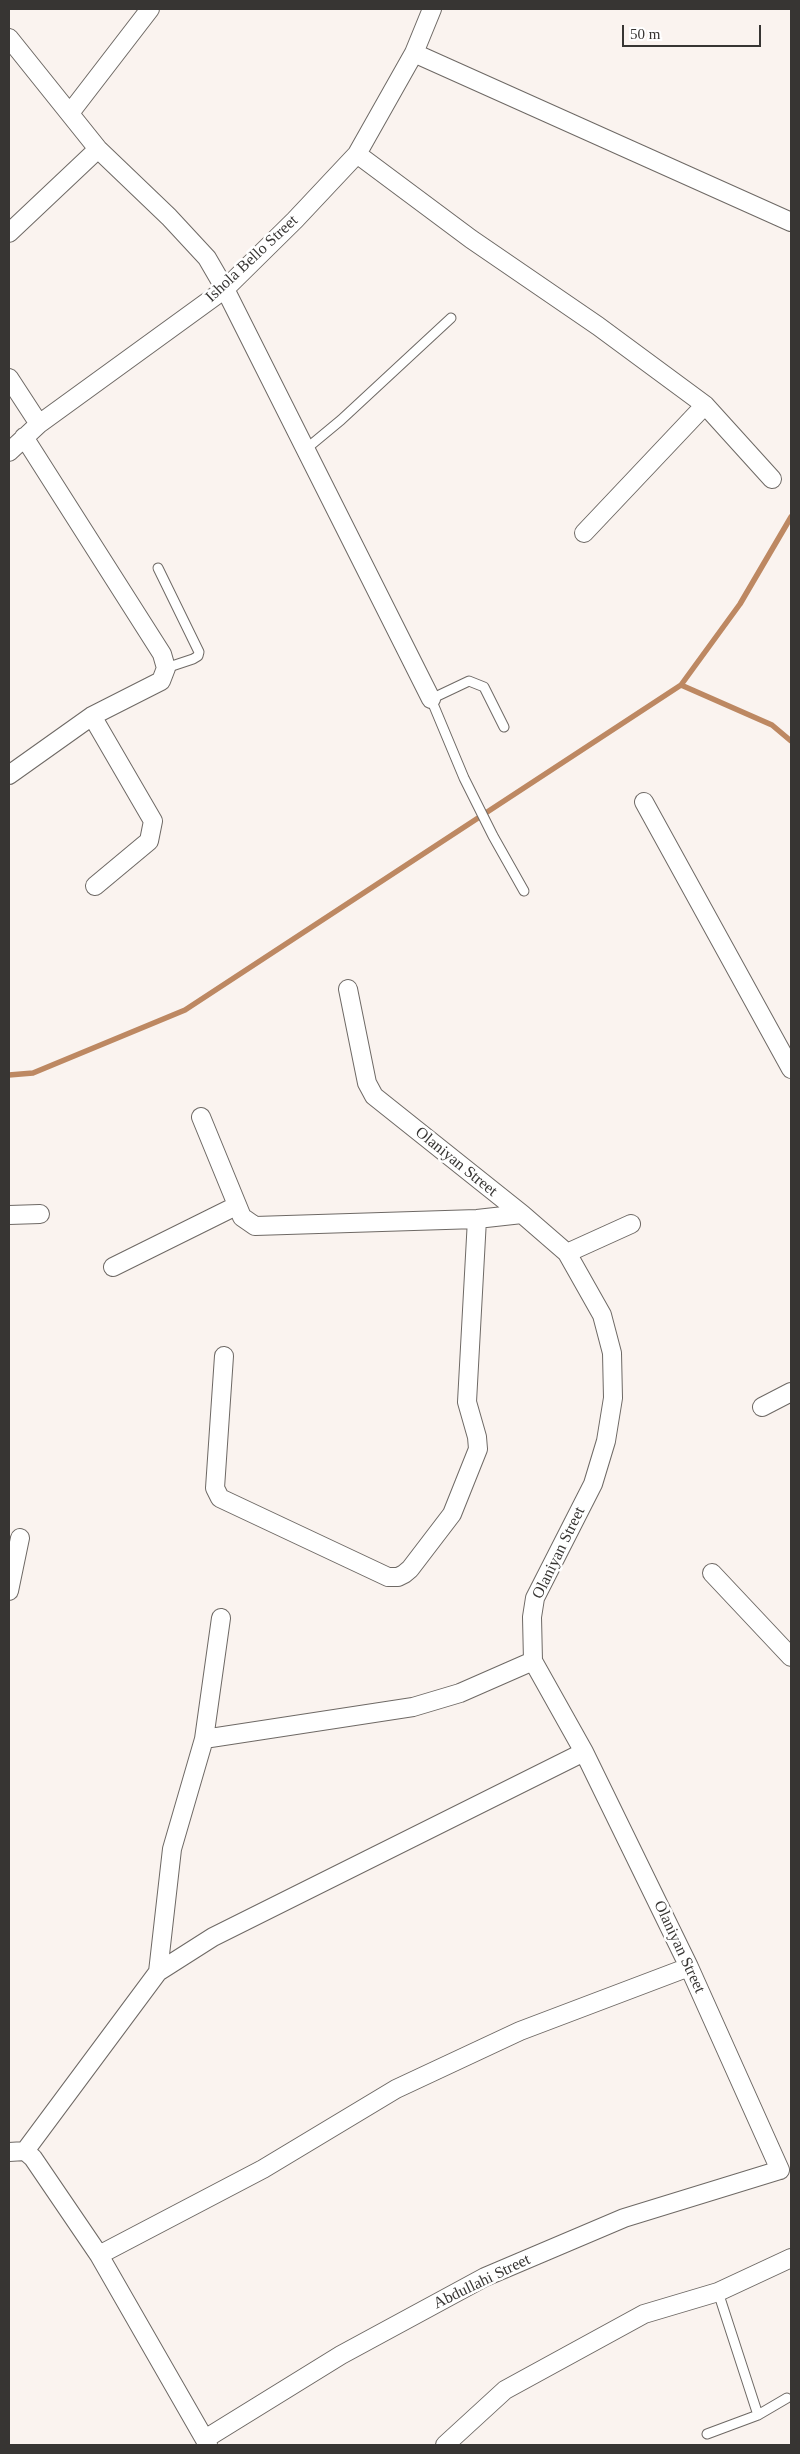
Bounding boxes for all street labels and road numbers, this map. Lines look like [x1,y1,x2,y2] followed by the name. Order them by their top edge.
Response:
[202,211,302,307] street label: Ishola Bello Street
[411,1123,501,1201] street label: Olaniyan Street
[528,1504,590,1602] street label: Olaniyan Street
[649,1898,709,1996] street label: Olaniyan Street
[430,2250,534,2314] street label: Abdullahi Street

